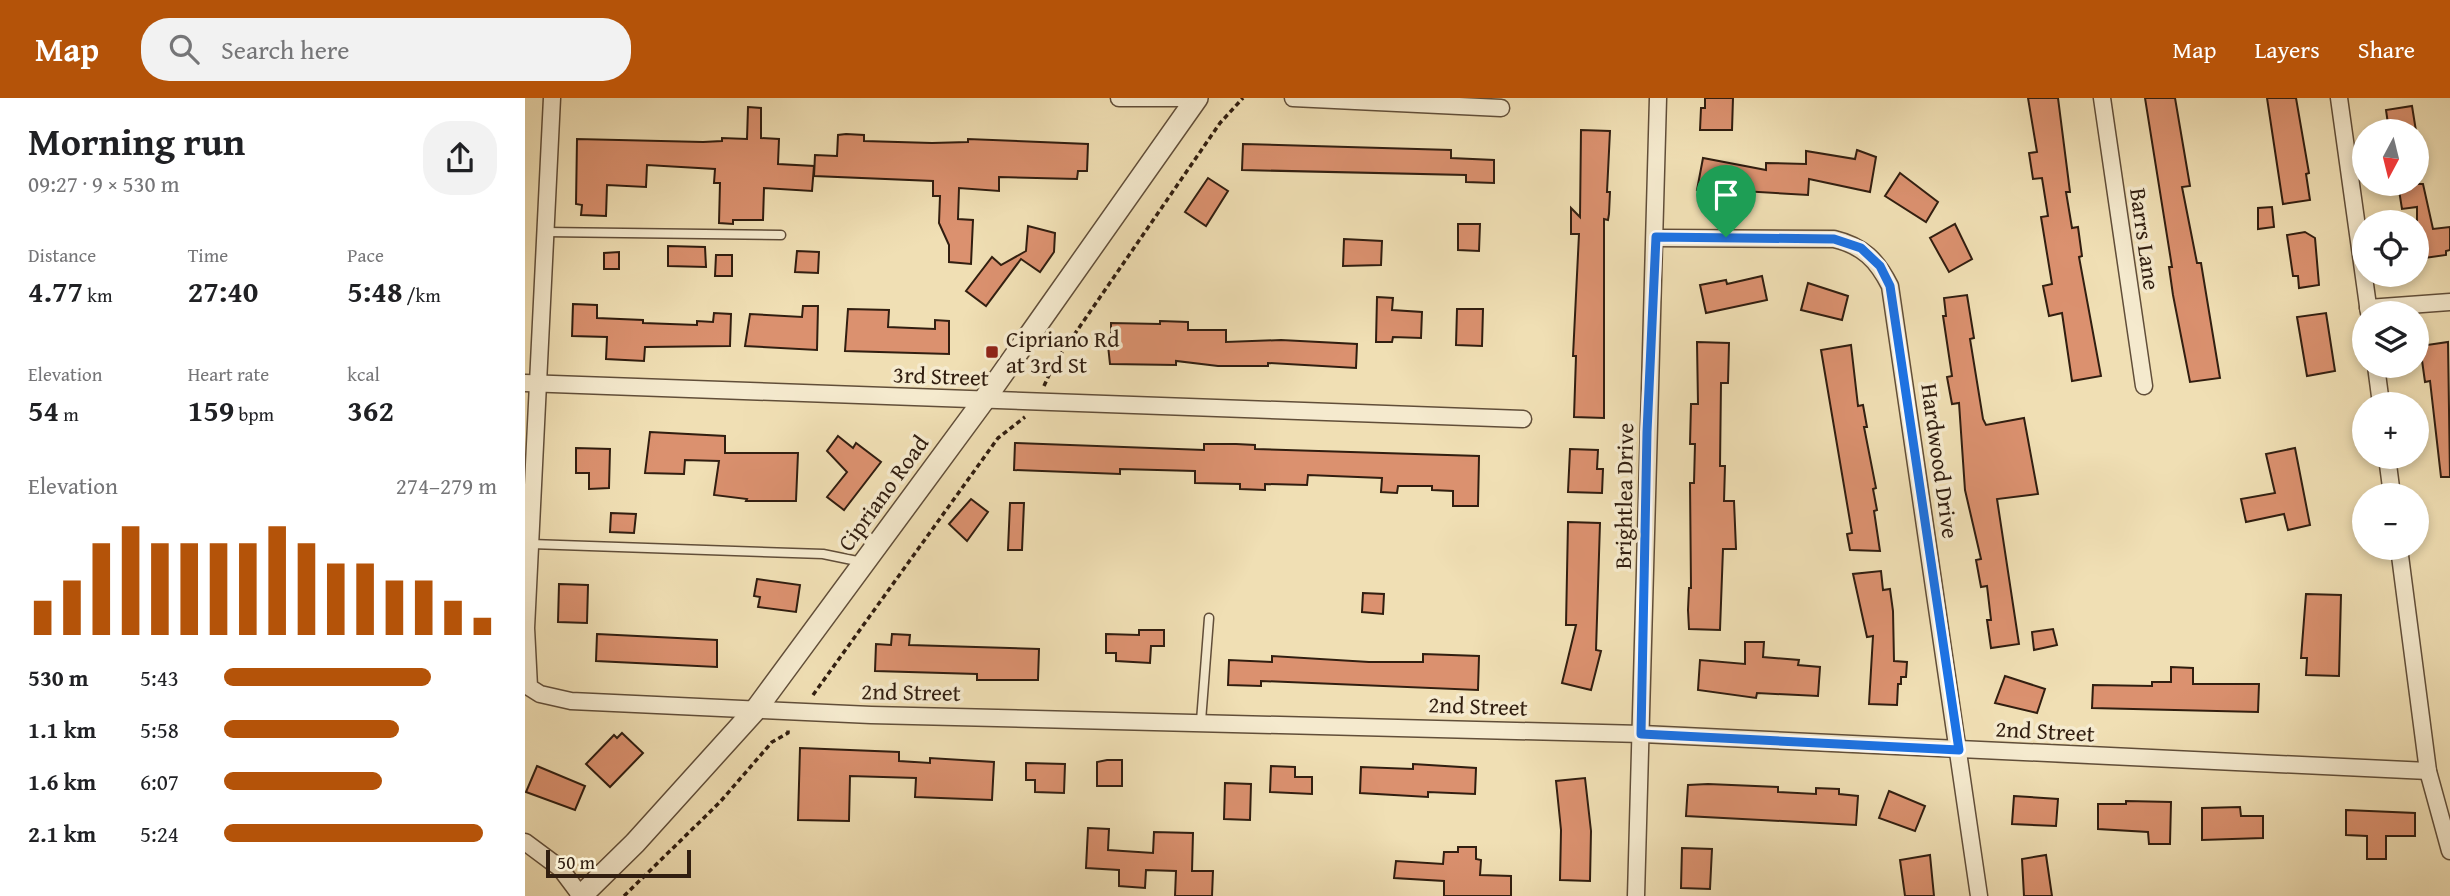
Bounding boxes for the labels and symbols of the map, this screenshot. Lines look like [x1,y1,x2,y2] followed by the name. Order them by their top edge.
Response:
[2352,119,2429,196] north arrow
[1696,165,1756,237] pin
[2122,186,2169,292] street label: Barrs Lane
[1006,322,1120,381] place label: Cipriano Rd at 3rd St
[984,344,1000,360] marker: Cipriano Rd at 3rd St
[893,357,989,394] street label: 3rd Street
[1913,381,1968,540] street label: Hardwood Drive
[1606,423,1641,569] street label: Brightlea Drive
[829,427,936,557] street label: Cipriano Road
[861,674,961,709] street label: 2nd Street
[1428,687,1528,724] street label: 2nd Street
[1994,711,2096,750] street label: 2nd Street
[546,847,691,879] scale bar

